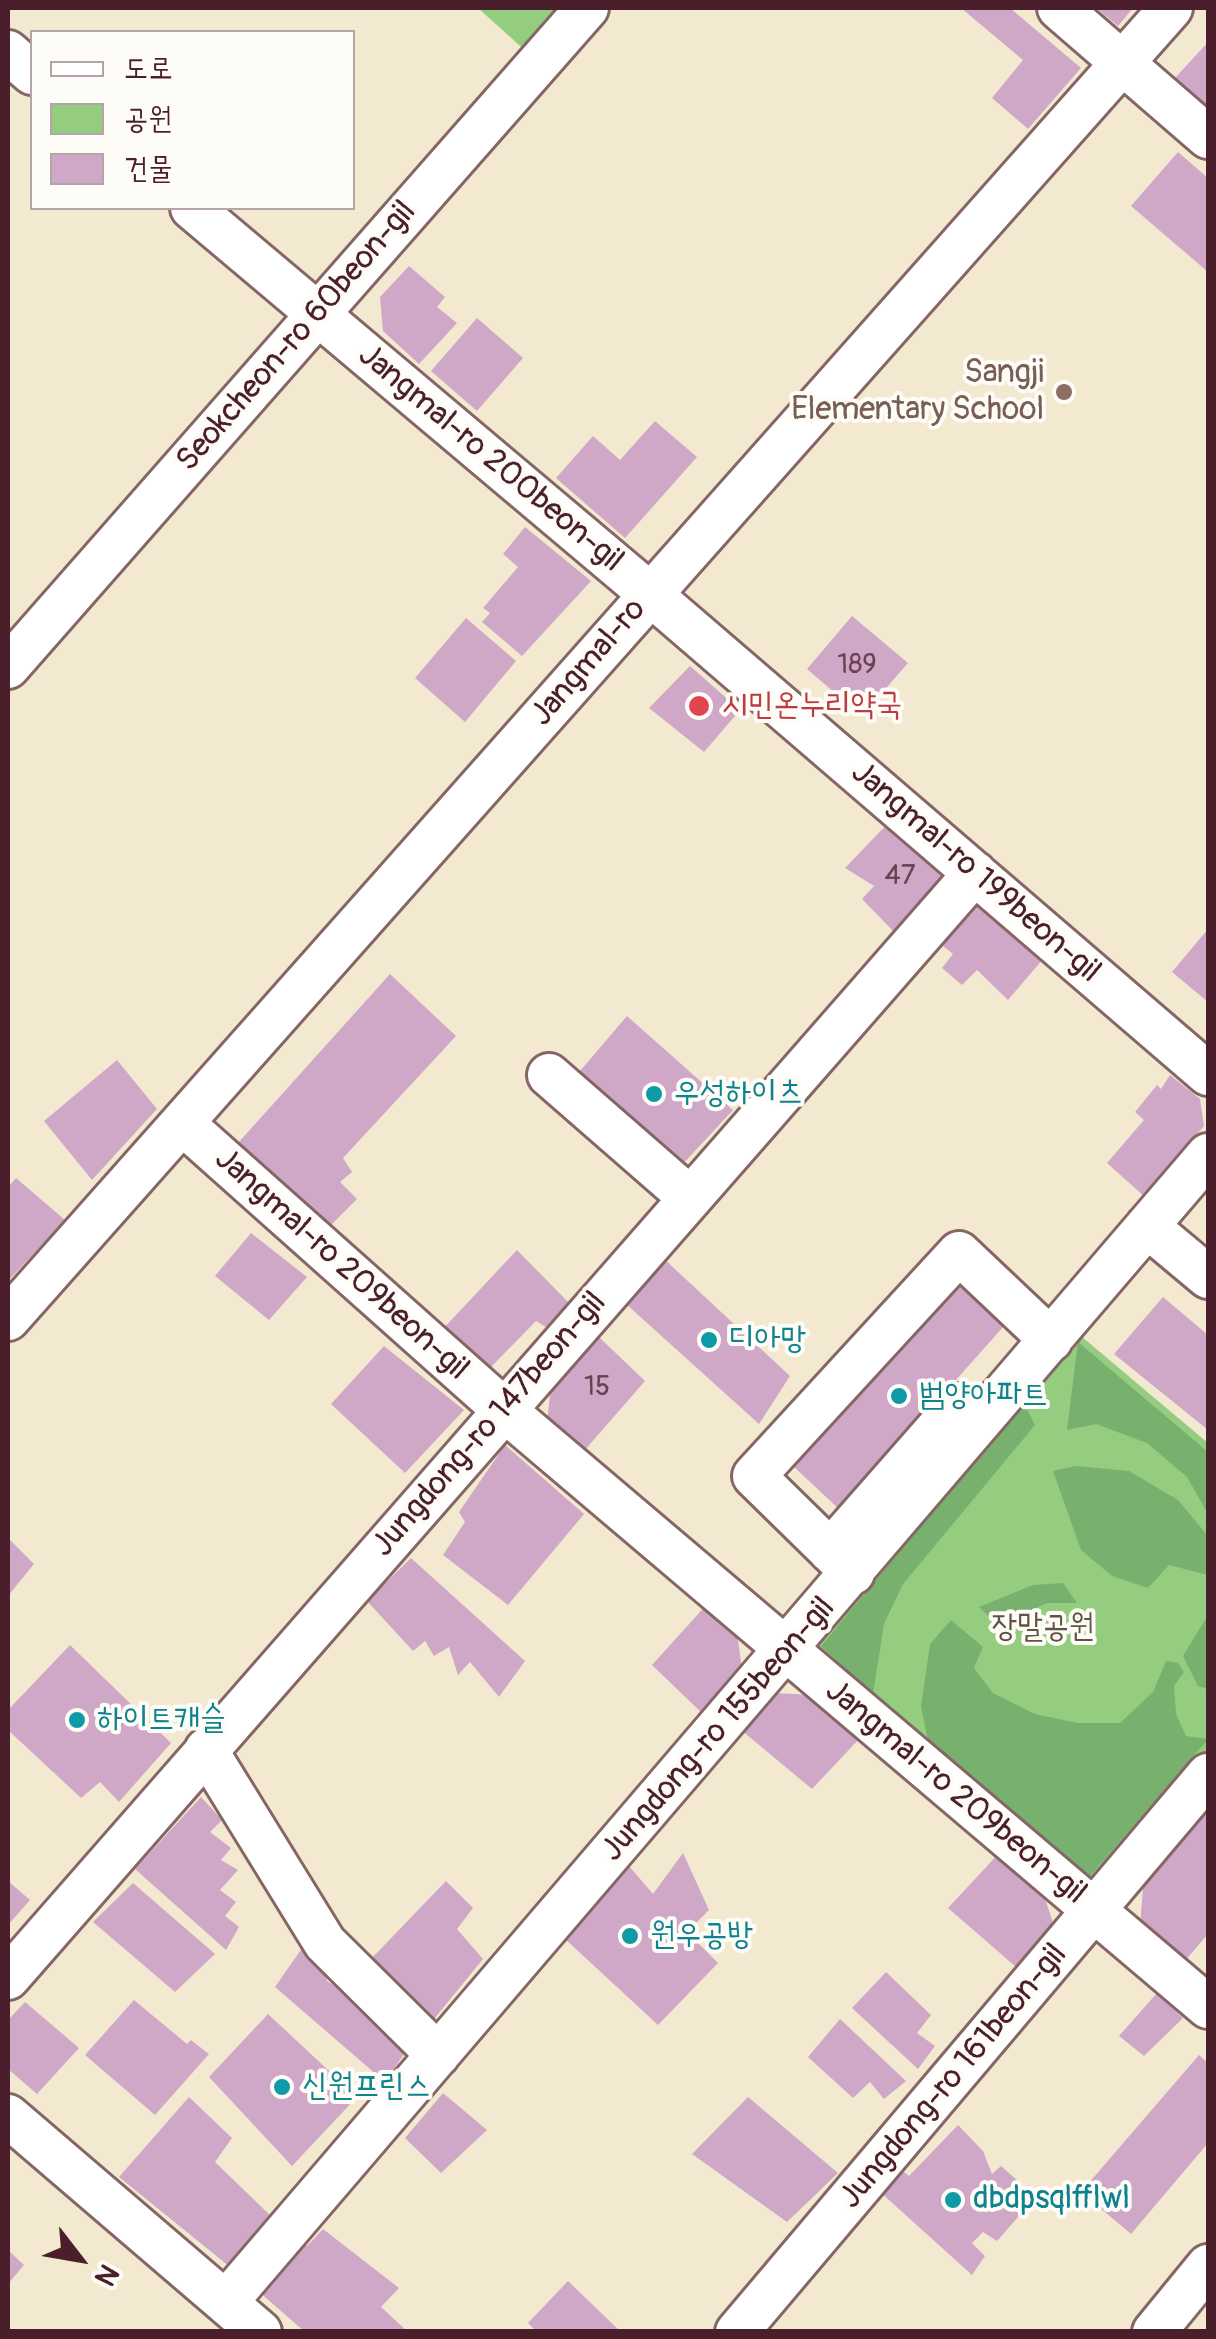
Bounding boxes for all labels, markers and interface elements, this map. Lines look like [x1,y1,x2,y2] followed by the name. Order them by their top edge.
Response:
[30,30,355,210] legend
[124,50,172,87] text: 도로
[124,100,172,137] text: 공원
[124,150,172,187] text: 건물
[169,194,425,480] street label: Seokcheon-ro 60beon-gil
[350,337,630,581] street label: Jangmal-ro 200beon-gil
[791,355,1044,430] place label: Sangji Elementary School
[1053,381,1075,403] marker: Sangji Elementary School
[523,592,655,734] street label: Jangmal-ro
[837,649,877,683] house number: 189
[722,687,902,725] place label: 시민온누리약국
[686,693,712,719] marker: 시민온누리약국
[842,754,1108,992] street label: Jangmal-ro 199beon-gil
[884,860,916,894] house number: 47
[674,1075,803,1113] place label: 우성하이츠
[643,1083,665,1105] marker: 우성하이츠
[206,1141,476,1389] street label: Jangmal-ro 209beon-gil
[365,1285,615,1565] street label: Jungdong-ro 147beon-gil
[729,1321,806,1359] place label: 디아망
[698,1329,720,1351] marker: 디아망
[584,1371,610,1405] house number: 15
[919,1377,1048,1415] place label: 범양아파트
[888,1385,910,1407] marker: 범양아파트
[594,1590,844,1870] street label: Jungdong-ro 155beon-gil
[991,1609,1094,1647] park label: 장말공원
[817,1673,1093,1913] street label: Jangmal-ro 209beon-gil
[97,1701,226,1739] place label: 하이트캐슬
[66,1709,88,1731] marker: 하이트캐슬
[650,1917,753,1955] place label: 원우공방
[619,1925,641,1947] marker: 원우공방
[832,1937,1076,2217] street label: Jungdong-ro 161beon-gil
[302,2068,431,2106] place label: 신원프린스
[271,2076,293,2098] marker: 신원프린스
[973,2181,1130,2219] place label: dbdpsqlfflwl
[942,2189,964,2211] marker: dbdpsqlfflwl
[30,2209,130,2309] north arrow
[86,2258,126,2292] text: N

